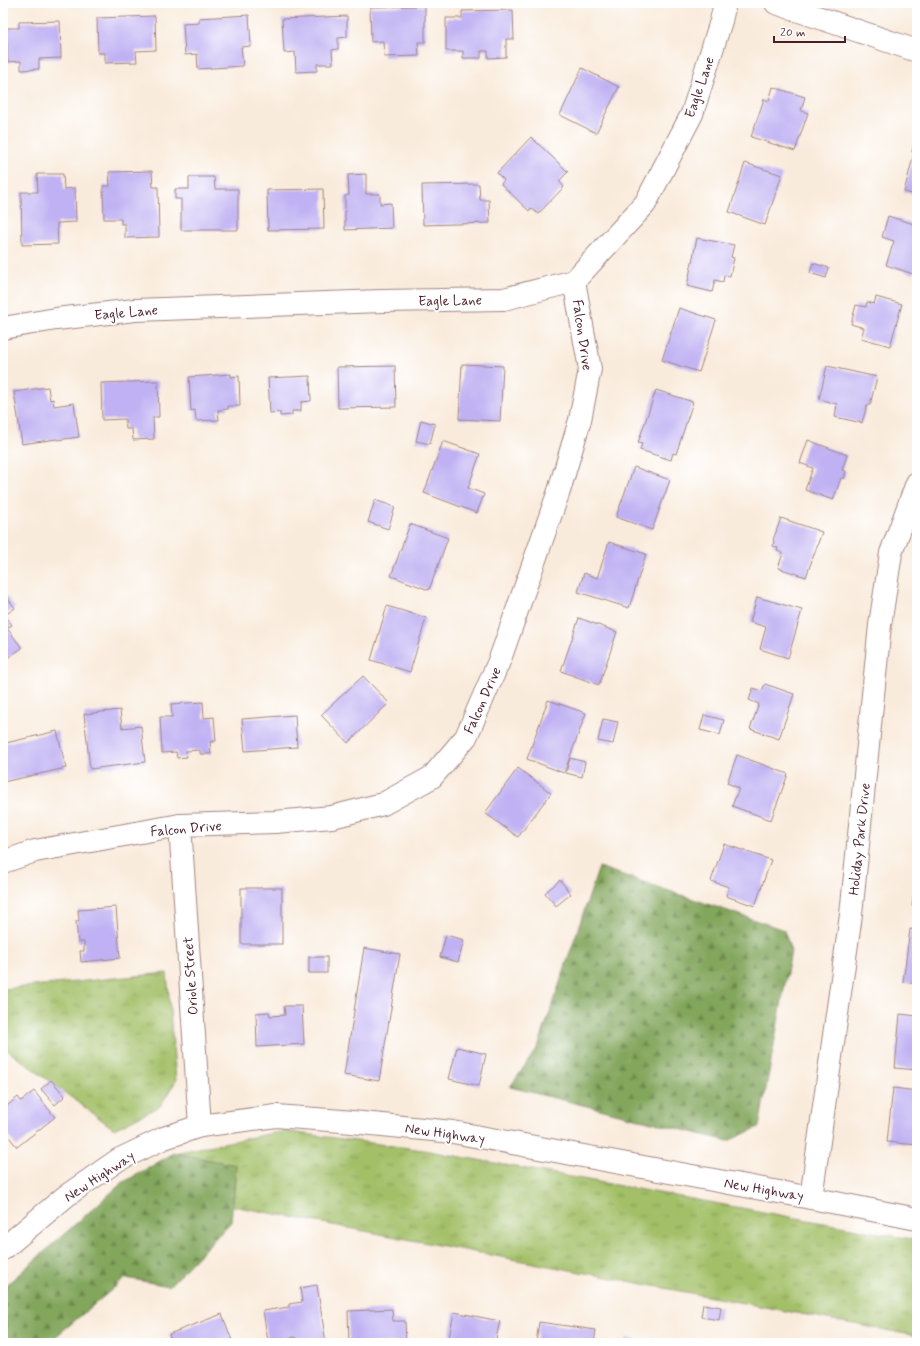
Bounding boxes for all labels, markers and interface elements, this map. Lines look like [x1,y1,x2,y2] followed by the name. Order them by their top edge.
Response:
[774,18,845,44] scale bar
[780,25,806,41] text: 20 m
[681,54,719,120] street label: Eagle Lane
[418,291,482,311] street label: Eagle Lane
[568,299,596,372] street label: Falcon Drive
[94,301,159,325] street label: Eagle Lane
[460,664,506,737] street label: Falcon Drive
[845,782,875,896] street label: Holiday Park Drive
[150,817,222,841] street label: Falcon Drive
[179,936,203,1016] street label: Oriole Street
[404,1119,486,1149] street label: New Highway
[61,1147,138,1206] street label: New Highway
[723,1174,805,1206] street label: New Highway

